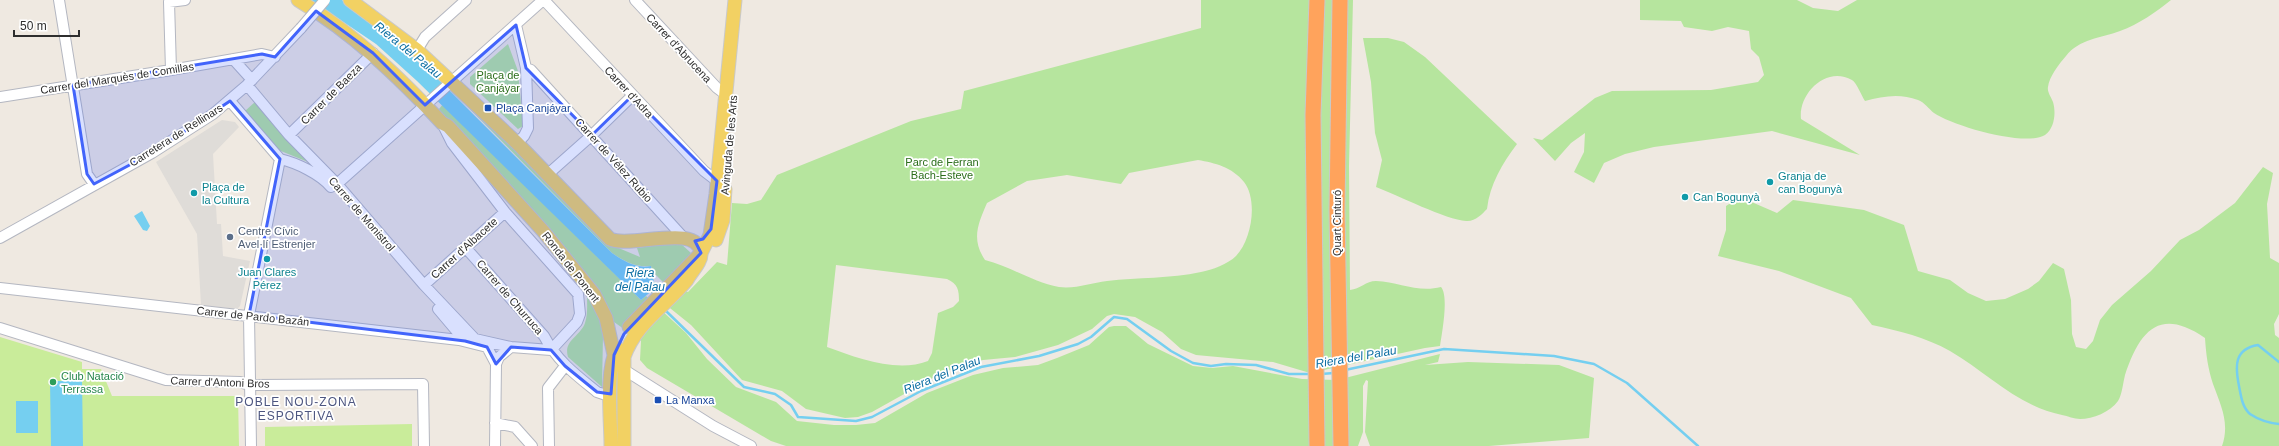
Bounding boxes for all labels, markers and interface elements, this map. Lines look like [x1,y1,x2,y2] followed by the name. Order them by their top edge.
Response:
[644,11,715,85] street label: Carrer d'Abrucena
[14,12,79,38] scale bar
[20,19,47,33] text: 50 m
[372,19,445,81] water label: Riera del Palau
[39,60,195,96] street label: Carrer del Marquès de Comillas
[298,61,364,127] street label: Carrer de Baeza
[602,64,656,121] street label: Carrer d'Adra
[476,69,520,94] park label: Plaça de Canjáyar
[719,94,739,195] street label: Avinguda de les Arts
[127,101,225,169] street label: Carretera de Rellinars
[496,102,571,114] place label: Plaça Canjáyar
[483,103,493,113] marker: Plaça Canjáyar
[573,116,655,204] street label: Carrer de Vélez Rubio
[905,156,979,181] park label: Parc de Ferran Bach-Esteve
[1778,170,1843,195] place label: Granja de can Bogunyà
[327,175,397,253] street label: Carrer de Monistrol
[1765,177,1775,187] marker: Granja de can Bogunyà
[202,181,250,206] place label: Plaça de la Cultura
[189,188,199,198] marker: Plaça de la Cultura
[1331,190,1343,256] street label: Quart Cinturó
[1693,191,1761,203] place label: Can Bogunyà
[1680,192,1690,202] marker: Can Bogunyà
[428,215,500,281] street label: Carrer d'Albacete
[238,225,316,250] place label: Centre Cívic Avel·lí Estrenjer
[540,230,602,304] street label: Ronda de Ponent
[225,232,235,242] marker: Centre Cívic Avel·lí Estrenjer
[262,254,272,264] marker: Juan Clares Pérez
[474,257,546,337] street label: Carrer de Churruca
[238,266,297,291] place label: Juan Clares Pérez
[615,266,665,294] water label: Riera del Palau
[196,304,310,328] street label: Carrer de Pardo Bazán
[1314,343,1398,371] water label: Riera del Palau
[901,353,983,397] water label: Riera del Palau
[61,370,124,395] place label: Club Natació Terrassa
[170,374,270,390] street label: Carrer d'Antoni Bros
[48,377,58,387] marker: Club Natació Terrassa
[666,394,715,406] place label: La Manxa
[235,395,357,423] district label: POBLE NOU-ZONA ESPORTIVA
[653,395,663,405] marker: La Manxa

